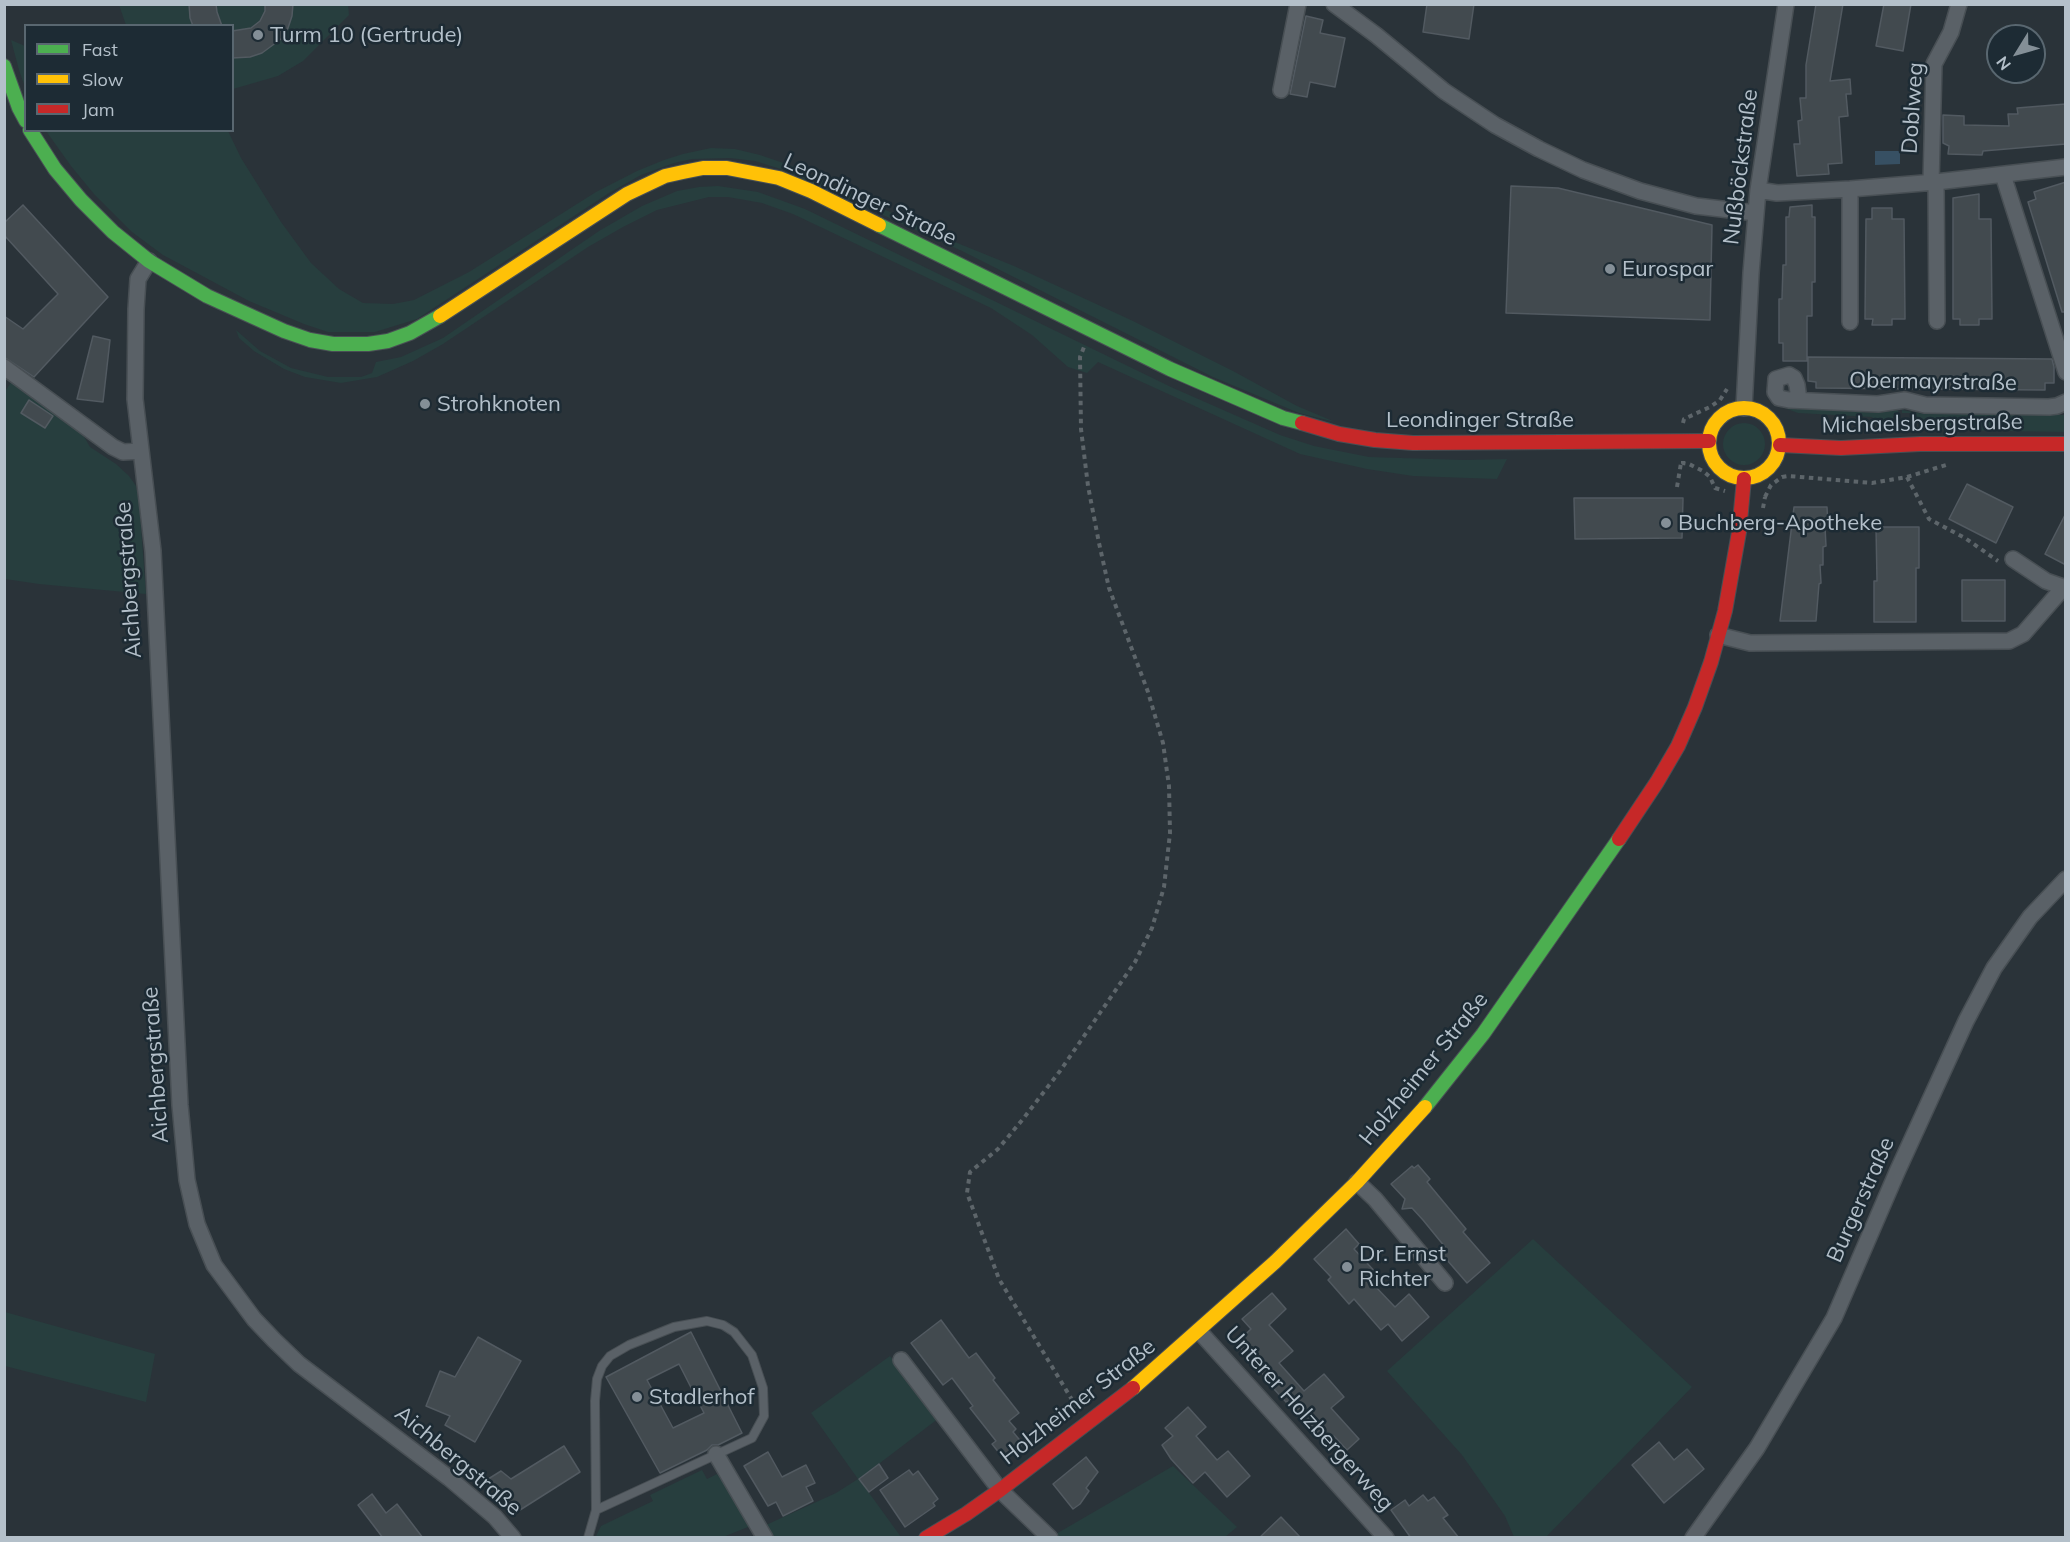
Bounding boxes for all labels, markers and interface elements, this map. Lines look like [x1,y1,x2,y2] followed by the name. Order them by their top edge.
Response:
[270,22,463,48] place label: Turm 10 (Gertrude)
[24,24,234,132] legend
[1986,24,2046,84] north arrow
[251,28,265,42] marker: Turm 10 (Gertrude)
[82,38,118,61] text: Fast
[1992,53,2015,74] text: N
[1897,61,1929,155] street label: Doblweg
[82,68,123,91] text: Slow
[1718,88,1764,246] street label: Nußböckstraße
[82,98,115,121] text: Jam
[779,148,961,252] street label: Leondinger Straße
[1622,256,1713,282] place label: Eurospar
[1603,262,1617,276] marker: Eurospar
[1849,367,2017,397] street label: Obermayrstraße
[437,391,561,417] place label: Strohknoten
[418,397,432,411] marker: Strohknoten
[1386,407,1574,433] street label: Leondinger Straße
[1821,409,2023,439] street label: Michaelsbergstraße
[110,501,148,659] street label: Aichbergstraße
[1678,510,1882,536] place label: Buchberg-Apotheke
[1659,516,1673,530] marker: Buchberg-Apotheke
[137,986,175,1144] street label: Aichbergstraße
[1354,987,1494,1151] street label: Holzheimer Straße
[1822,1133,1900,1267] street label: Burgerstraße
[1359,1241,1446,1292] place label: Dr. Ernst Richter
[1340,1260,1354,1274] marker: Dr. Ernst Richter
[1219,1321,1399,1517] street label: Unterer Holzbergerweg
[995,1333,1161,1471] street label: Holzheimer Straße
[649,1384,755,1410] place label: Stadlerhof
[630,1390,644,1404] marker: Stadlerhof
[389,1400,527,1522] street label: Aichbergstraße

